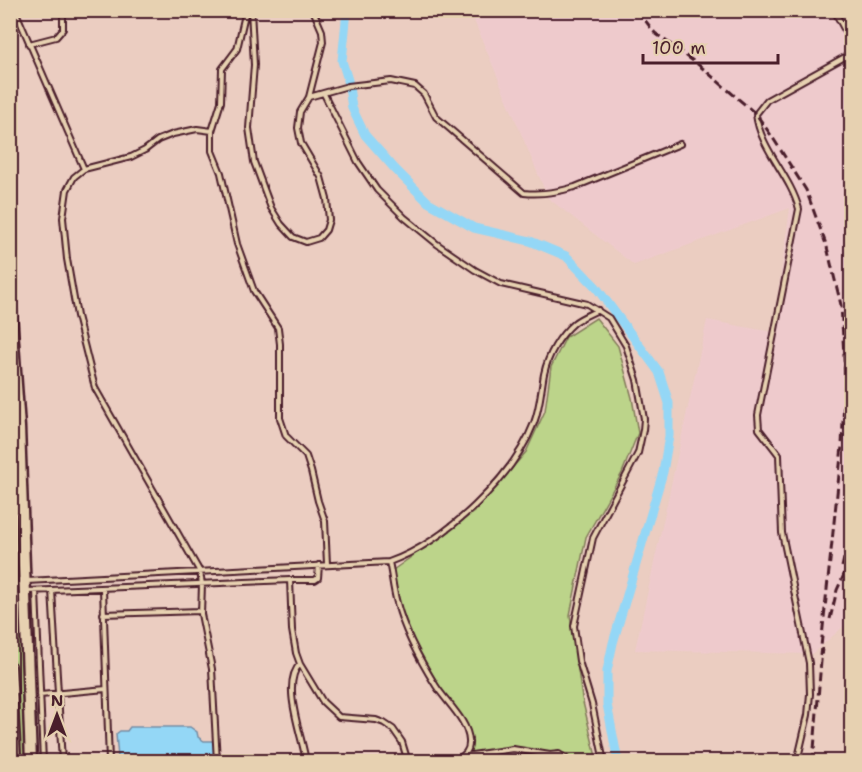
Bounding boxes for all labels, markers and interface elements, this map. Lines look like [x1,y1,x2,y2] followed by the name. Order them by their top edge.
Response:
[643,27,778,65] scale bar
[652,36,706,60] text: 100 m
[27,685,87,745] north arrow
[51,690,63,711] text: N

